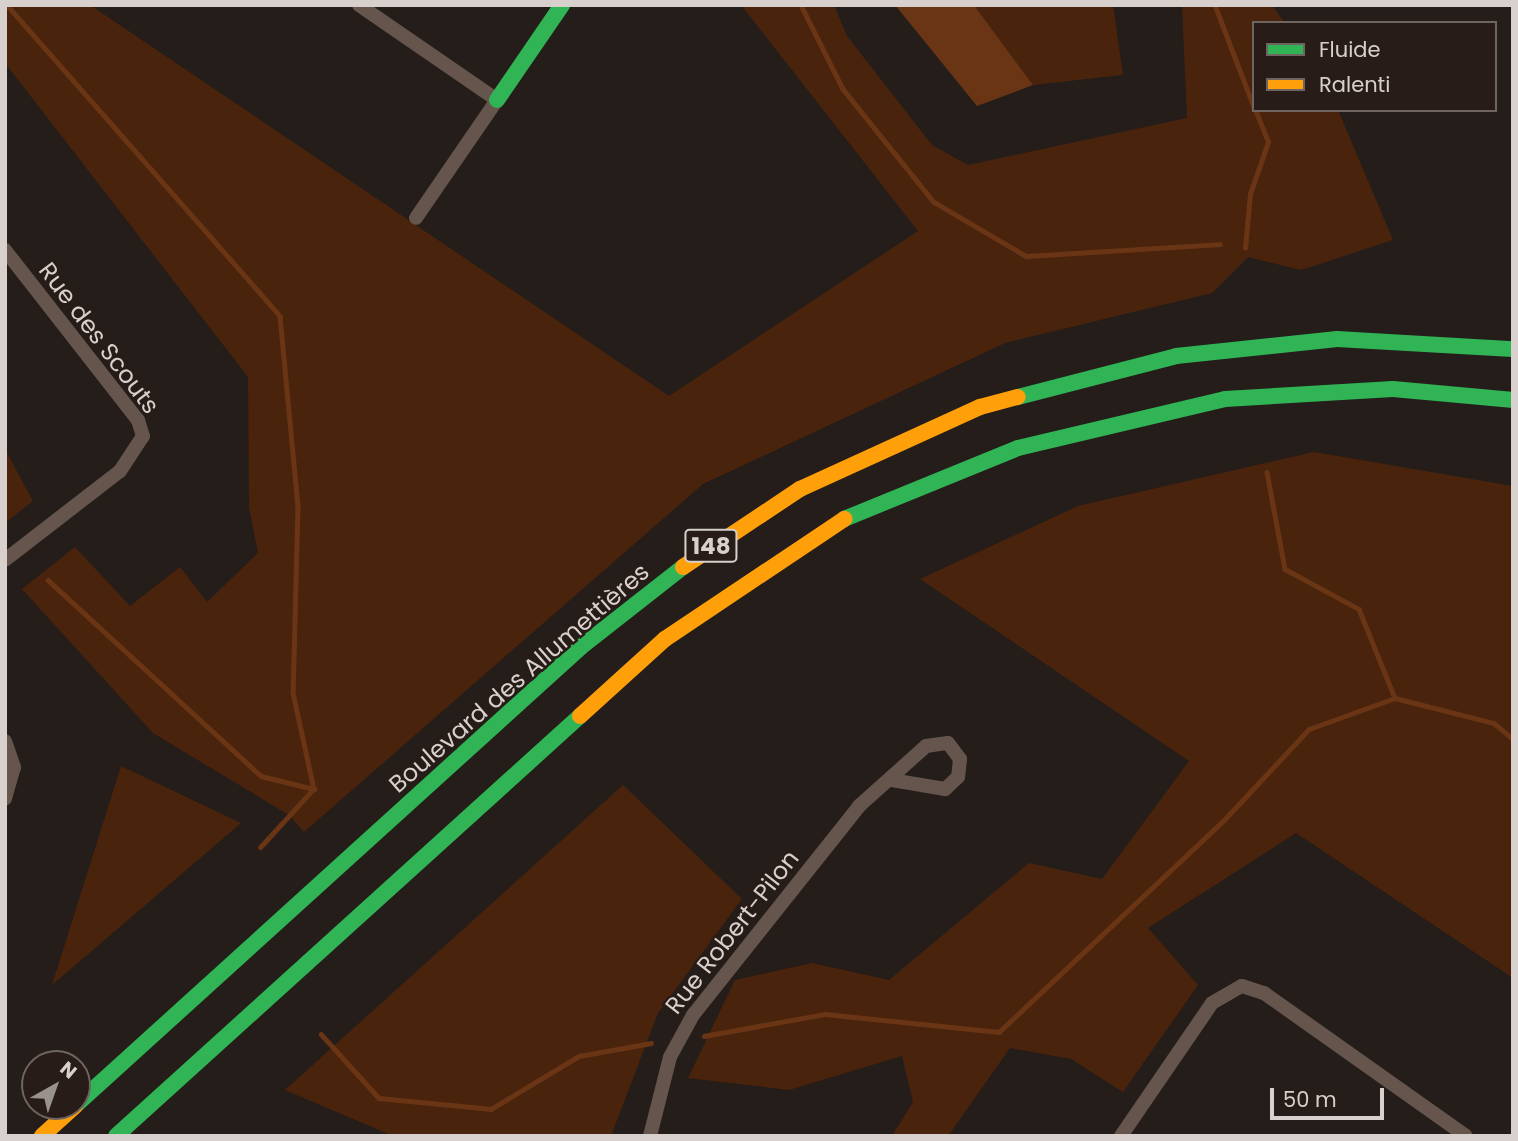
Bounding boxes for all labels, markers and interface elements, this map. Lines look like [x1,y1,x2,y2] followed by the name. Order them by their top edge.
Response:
[1252,21,1497,112] legend
[1319,35,1381,64] text: Fluide
[1319,70,1390,99] text: Ralenti
[33,257,165,419] street label: Rue des Scouts
[683,526,739,566] road number: 148
[383,557,655,799] street label: Boulevard des Allumettières
[659,844,805,1020] street label: Rue Robert-Pilon
[21,1050,91,1120] north arrow
[54,1055,83,1085] text: N
[1273,1074,1387,1118] scale bar
[1283,1085,1337,1114] text: 50 m

